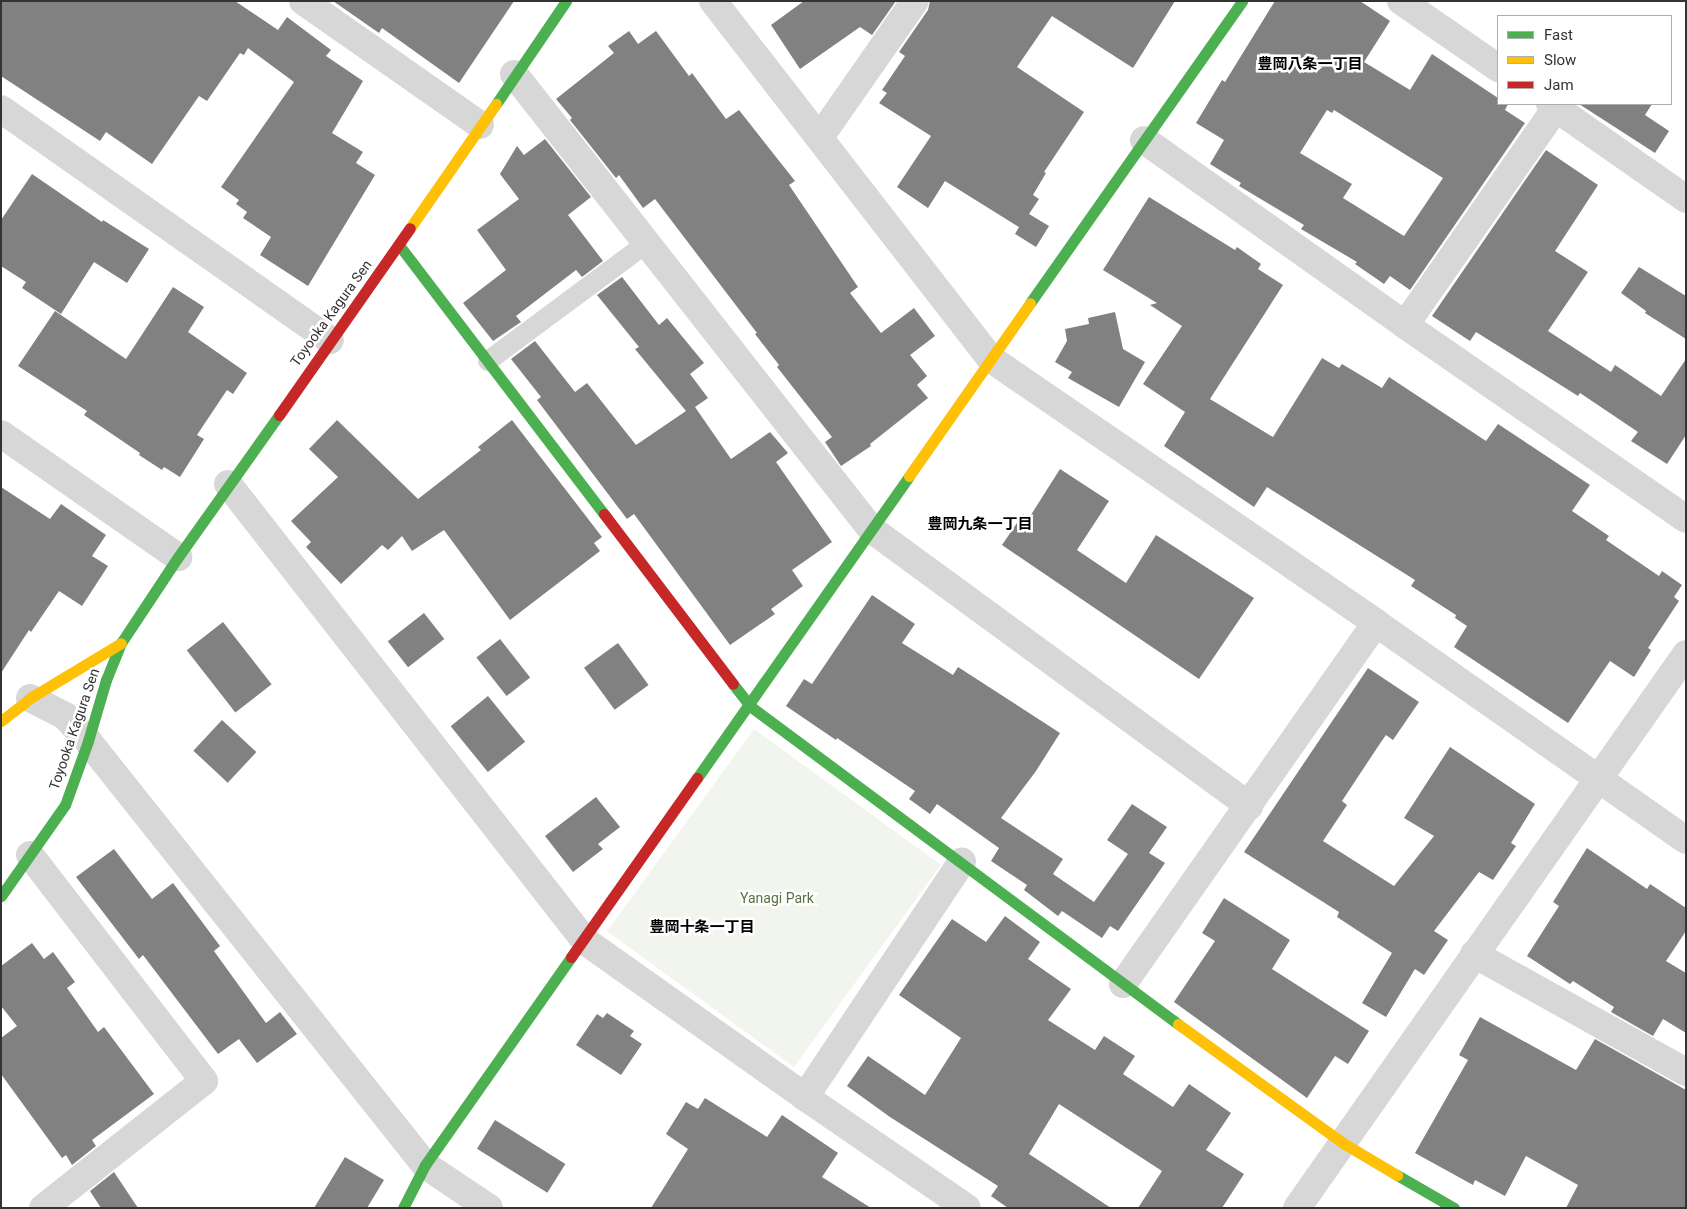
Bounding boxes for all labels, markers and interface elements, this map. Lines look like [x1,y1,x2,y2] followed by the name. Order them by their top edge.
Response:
[1497,15,1672,105] legend
[1544,26,1573,44] text: Fast
[1544,51,1576,69] text: Slow
[1258,56,1362,74] district label: 豊岡八条一丁目
[1544,76,1574,94] text: Jam
[287,257,375,369] street label: Toyooka Kagura Sen
[928,516,1032,534] district label: 豊岡九条一丁目
[45,666,103,792] street label: Toyooka Kagura Sen
[740,890,814,906] park label: Yanagi Park
[650,919,754,937] district label: 豊岡十条一丁目

